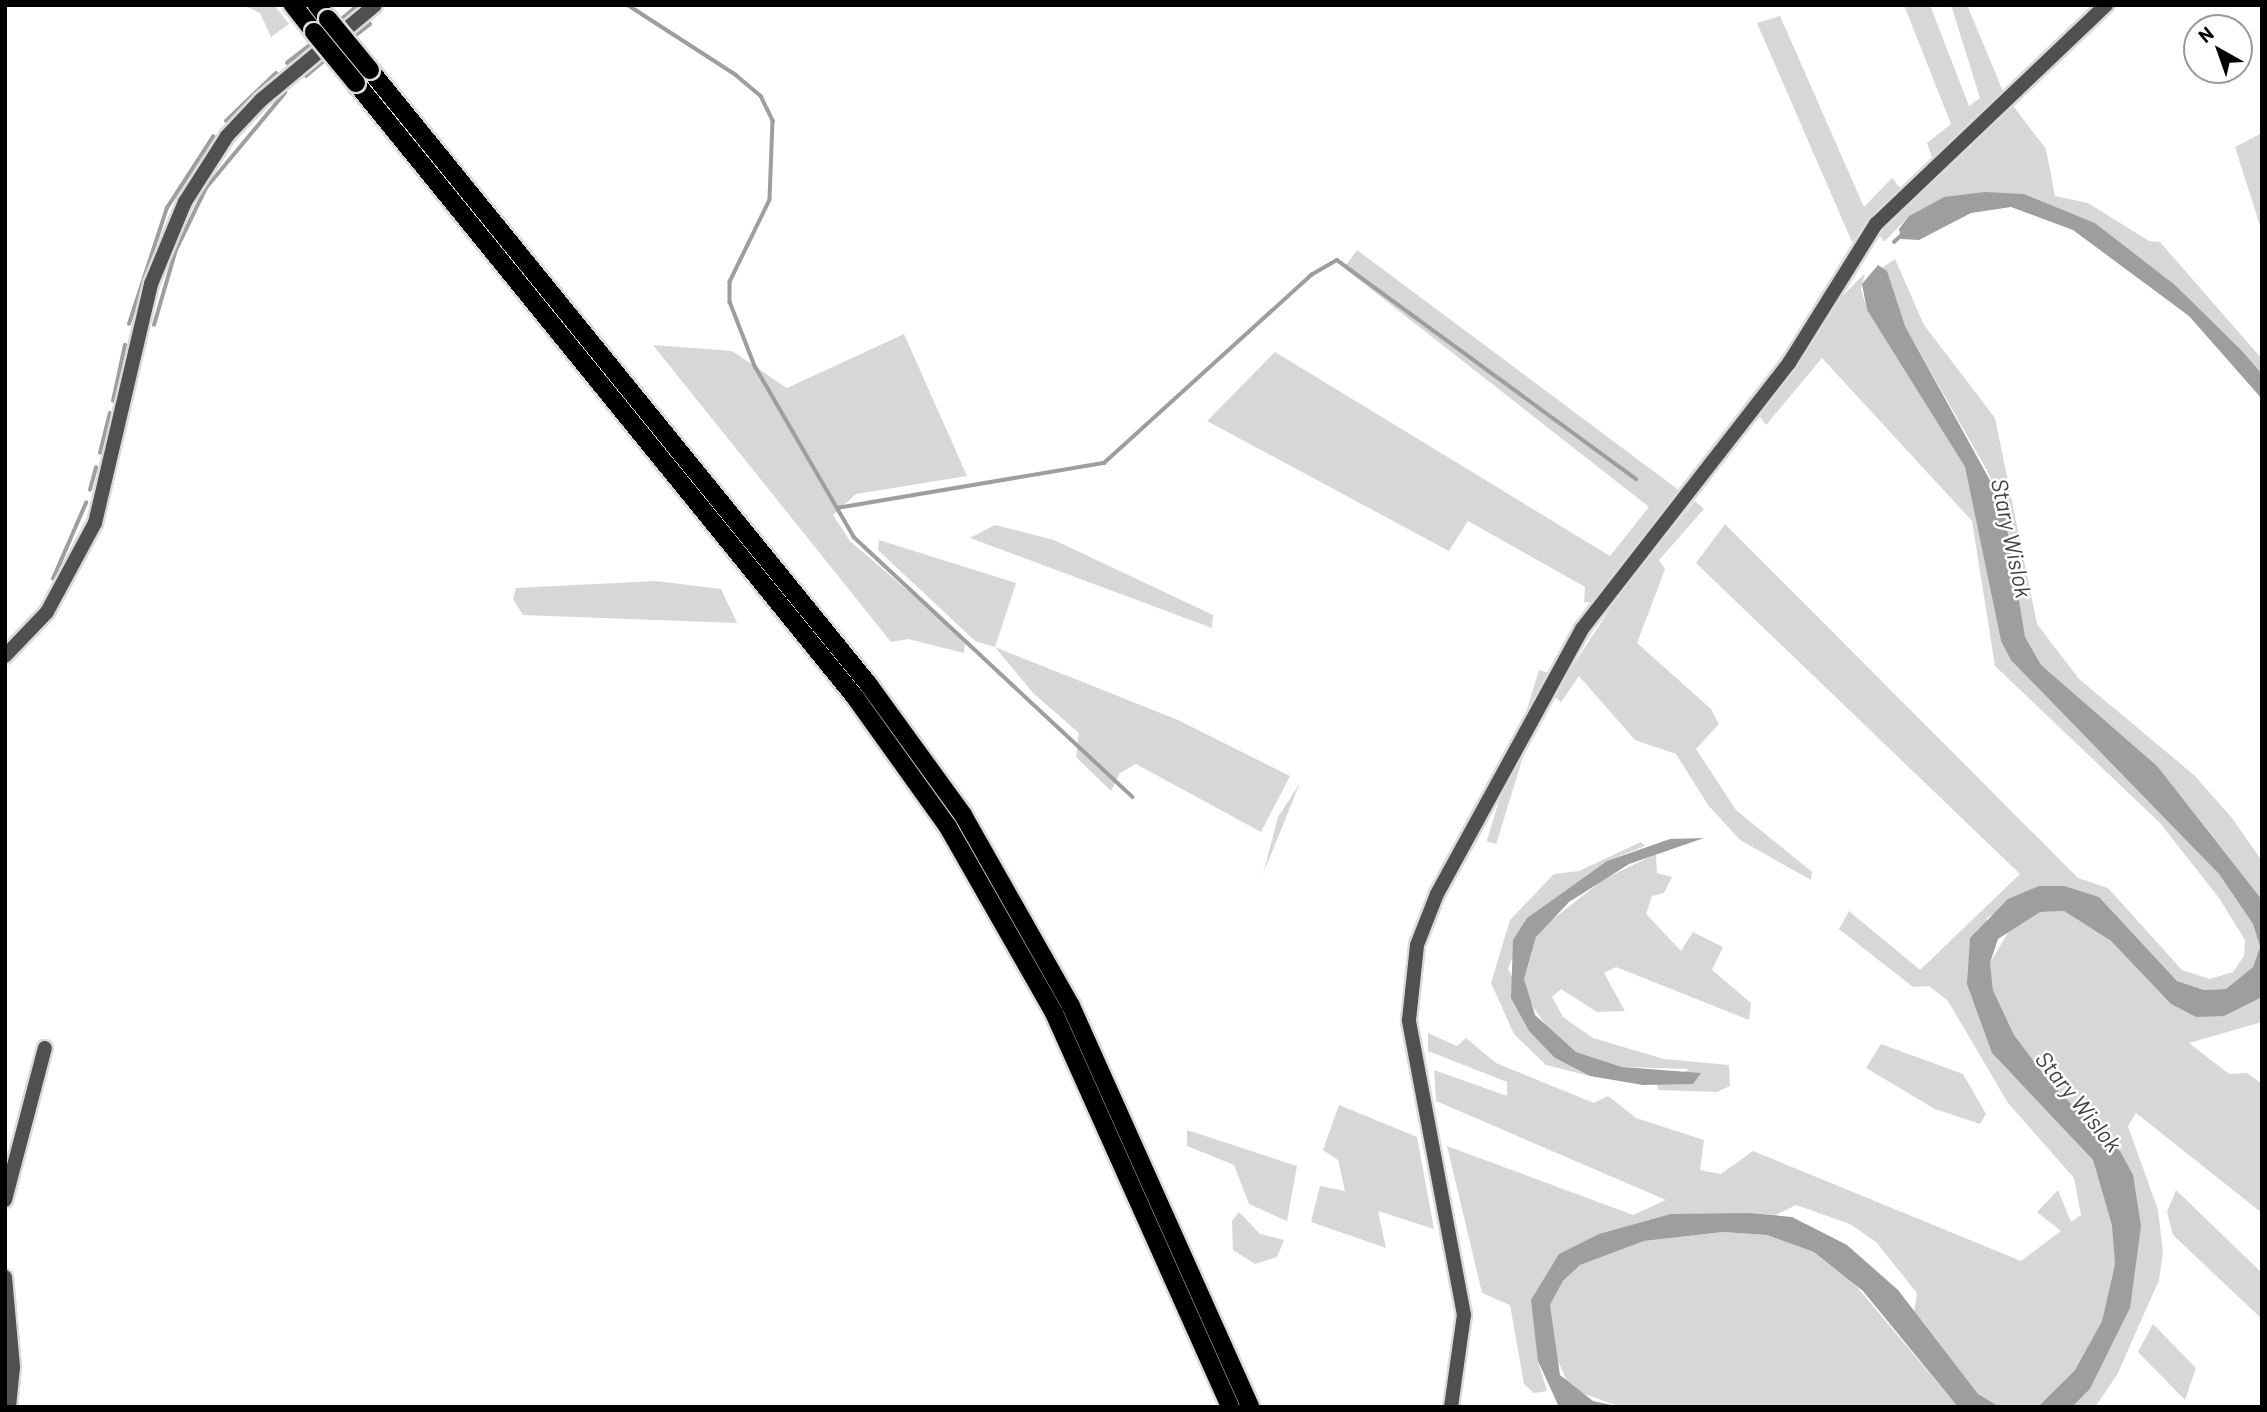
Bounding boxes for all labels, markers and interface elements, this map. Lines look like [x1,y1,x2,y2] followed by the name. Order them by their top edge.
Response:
[2183,14,2253,84] north arrow
[2193,21,2218,47] text: N
[1986,476,2038,600] water label: Stary Wislok
[2030,1045,2128,1157] water label: Stary Wislok

